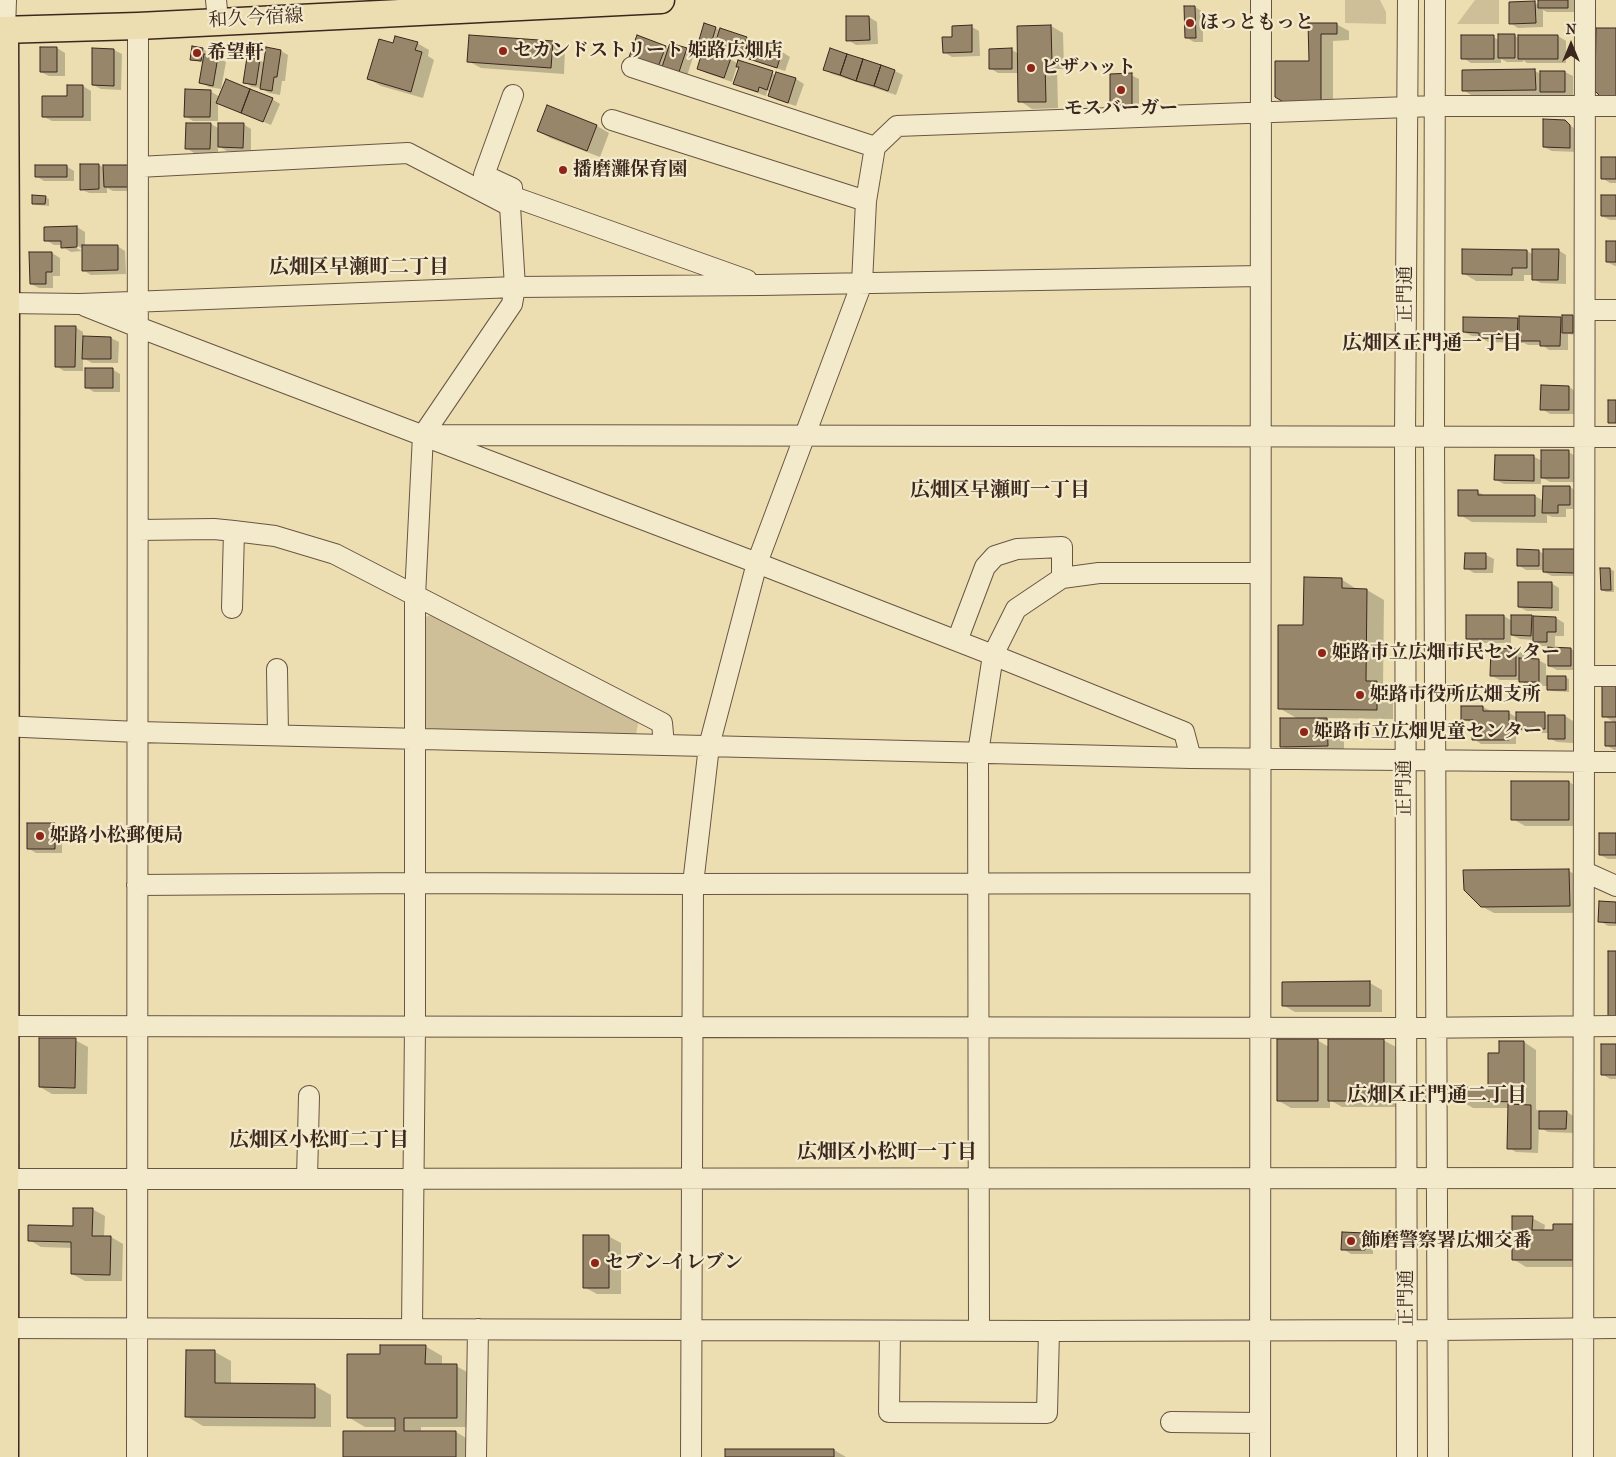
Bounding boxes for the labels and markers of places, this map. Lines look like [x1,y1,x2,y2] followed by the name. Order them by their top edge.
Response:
[1200,12,1314,34] place label: ほっともっと
[1184,17,1196,29] marker: ほっともっと
[513,40,783,62] place label: セカンドストリート 姫路広畑店
[207,42,264,64] place label: 希望軒
[497,45,509,57] marker: セカンドストリート 姫路広畑店
[191,47,203,59] marker: 希望軒
[1041,57,1136,79] place label: ピザハット
[1025,62,1037,74] marker: ピザハット
[1115,84,1127,96] marker: モスバーガー
[1064,98,1178,120] place label: モスバーガー
[573,159,687,181] place label: 播磨灘保育園
[557,164,569,176] marker: 播磨灘保育園
[1332,642,1560,664] place label: 姫路市立広畑市民センター
[1316,647,1328,659] marker: 姫路市立広畑市民センター
[1370,684,1541,706] place label: 姫路市役所広畑支所
[1354,689,1366,701] marker: 姫路市役所広畑支所
[1314,721,1542,743] place label: 姫路市立広畑児童センター
[1298,726,1310,738] marker: 姫路市立広畑児童センター
[50,825,183,847] place label: 姫路小松郵便局
[34,830,46,842] marker: 姫路小松郵便局
[1361,1230,1532,1252] place label: 飾磨警察署広畑交番
[1345,1235,1357,1247] marker: 飾磨警察署広畑交番
[605,1252,743,1274] place label: セブン-イレブン
[589,1257,601,1269] marker: セブン-イレブン

